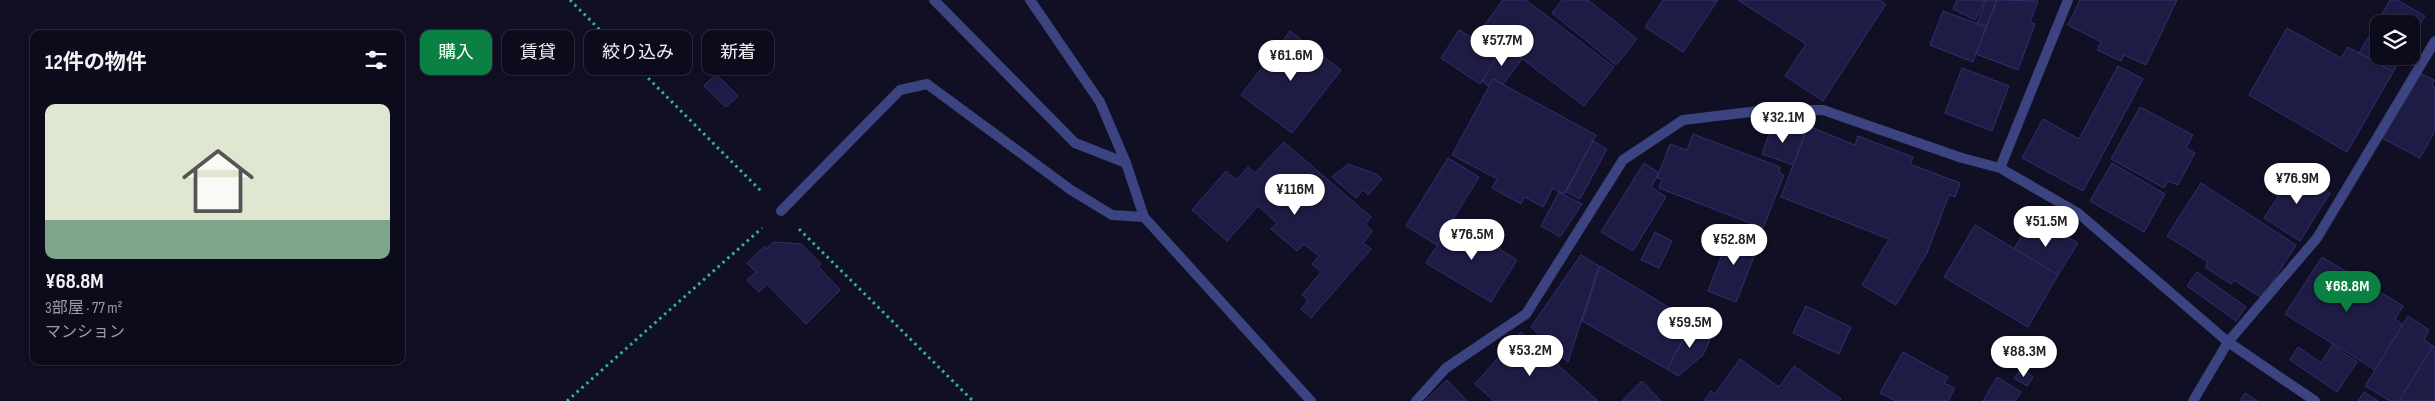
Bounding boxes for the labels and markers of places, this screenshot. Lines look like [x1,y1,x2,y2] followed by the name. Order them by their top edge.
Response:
[1461,24,1543,67] pin: ¥57.7M
[1250,39,1332,82] pin: ¥61.6M
[1742,102,1824,144] pin: ¥32.1M
[2256,162,2338,205] pin: ¥76.9M
[1260,174,1330,216] pin: ¥116M
[2005,206,2087,248] pin: ¥51.5M
[1431,218,1513,261] pin: ¥76.5M
[1693,224,1775,266] pin: ¥52.8M
[2306,270,2388,313] pin: ¥68.8M
[1649,306,1731,349] pin: ¥59.5M
[1489,334,1571,377] pin: ¥53.2M
[1983,336,2065,378] pin: ¥88.3M

